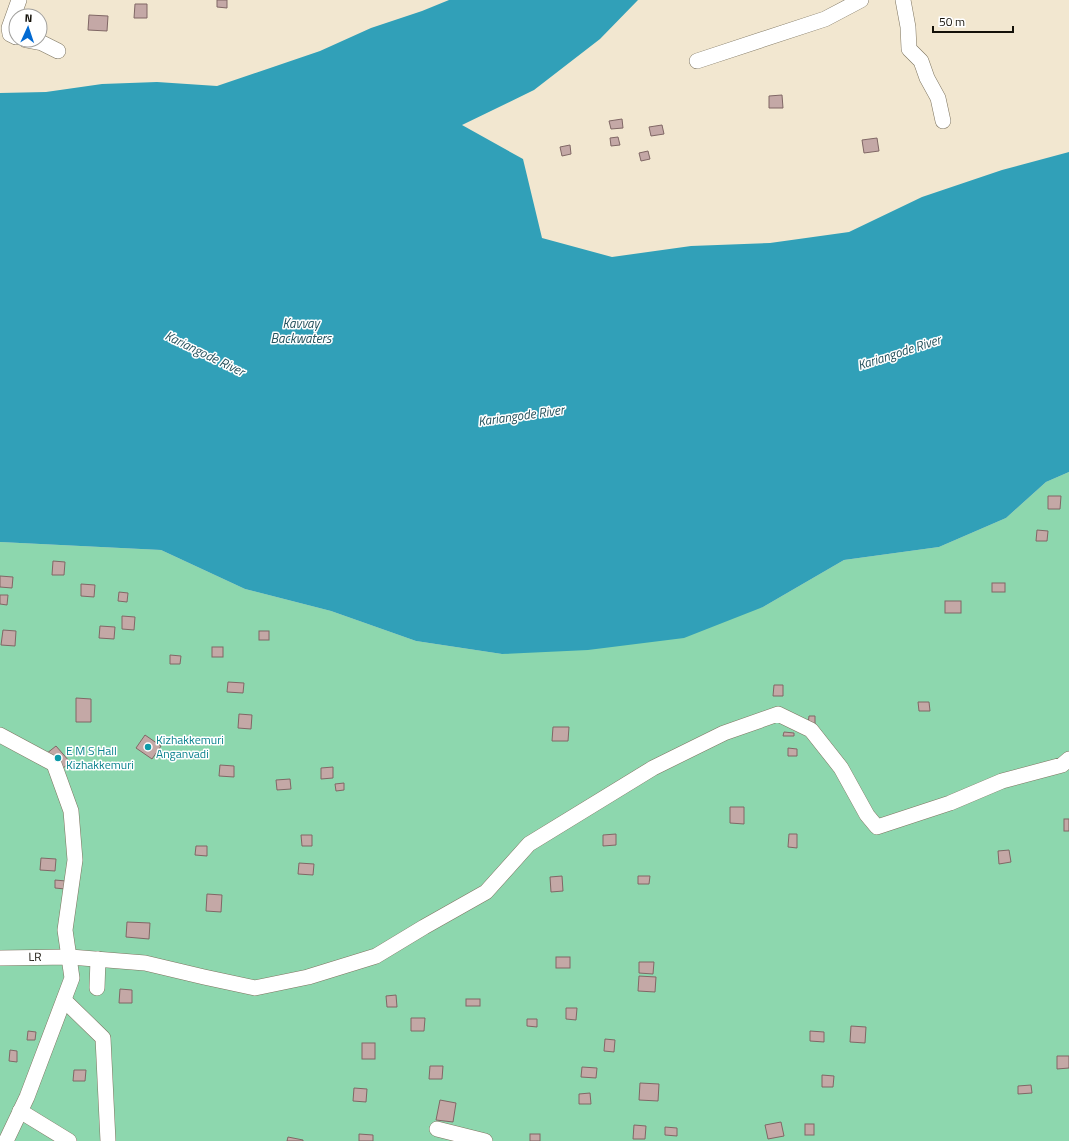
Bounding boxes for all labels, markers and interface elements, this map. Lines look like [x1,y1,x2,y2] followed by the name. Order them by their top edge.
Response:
[8,8,48,48] north arrow
[933,8,1013,34] scale bar
[24,10,33,26] text: N
[939,12,965,31] text: 50 m
[271,313,333,348] water label: Kavvay Backwaters
[162,325,250,382] water label: Kariangode River
[855,329,945,375] water label: Kariangode River
[477,399,567,431] water label: Kariangode River
[156,730,224,763] place label: Kizhakkemuri Anganvadi
[66,741,134,774] place label: E M S Hall Kizhakkemuri
[143,742,153,752] marker: Kizhakkemuri Anganvadi
[53,753,63,763] marker: E M S Hall Kizhakkemuri
[28,947,42,966] street label: LR

